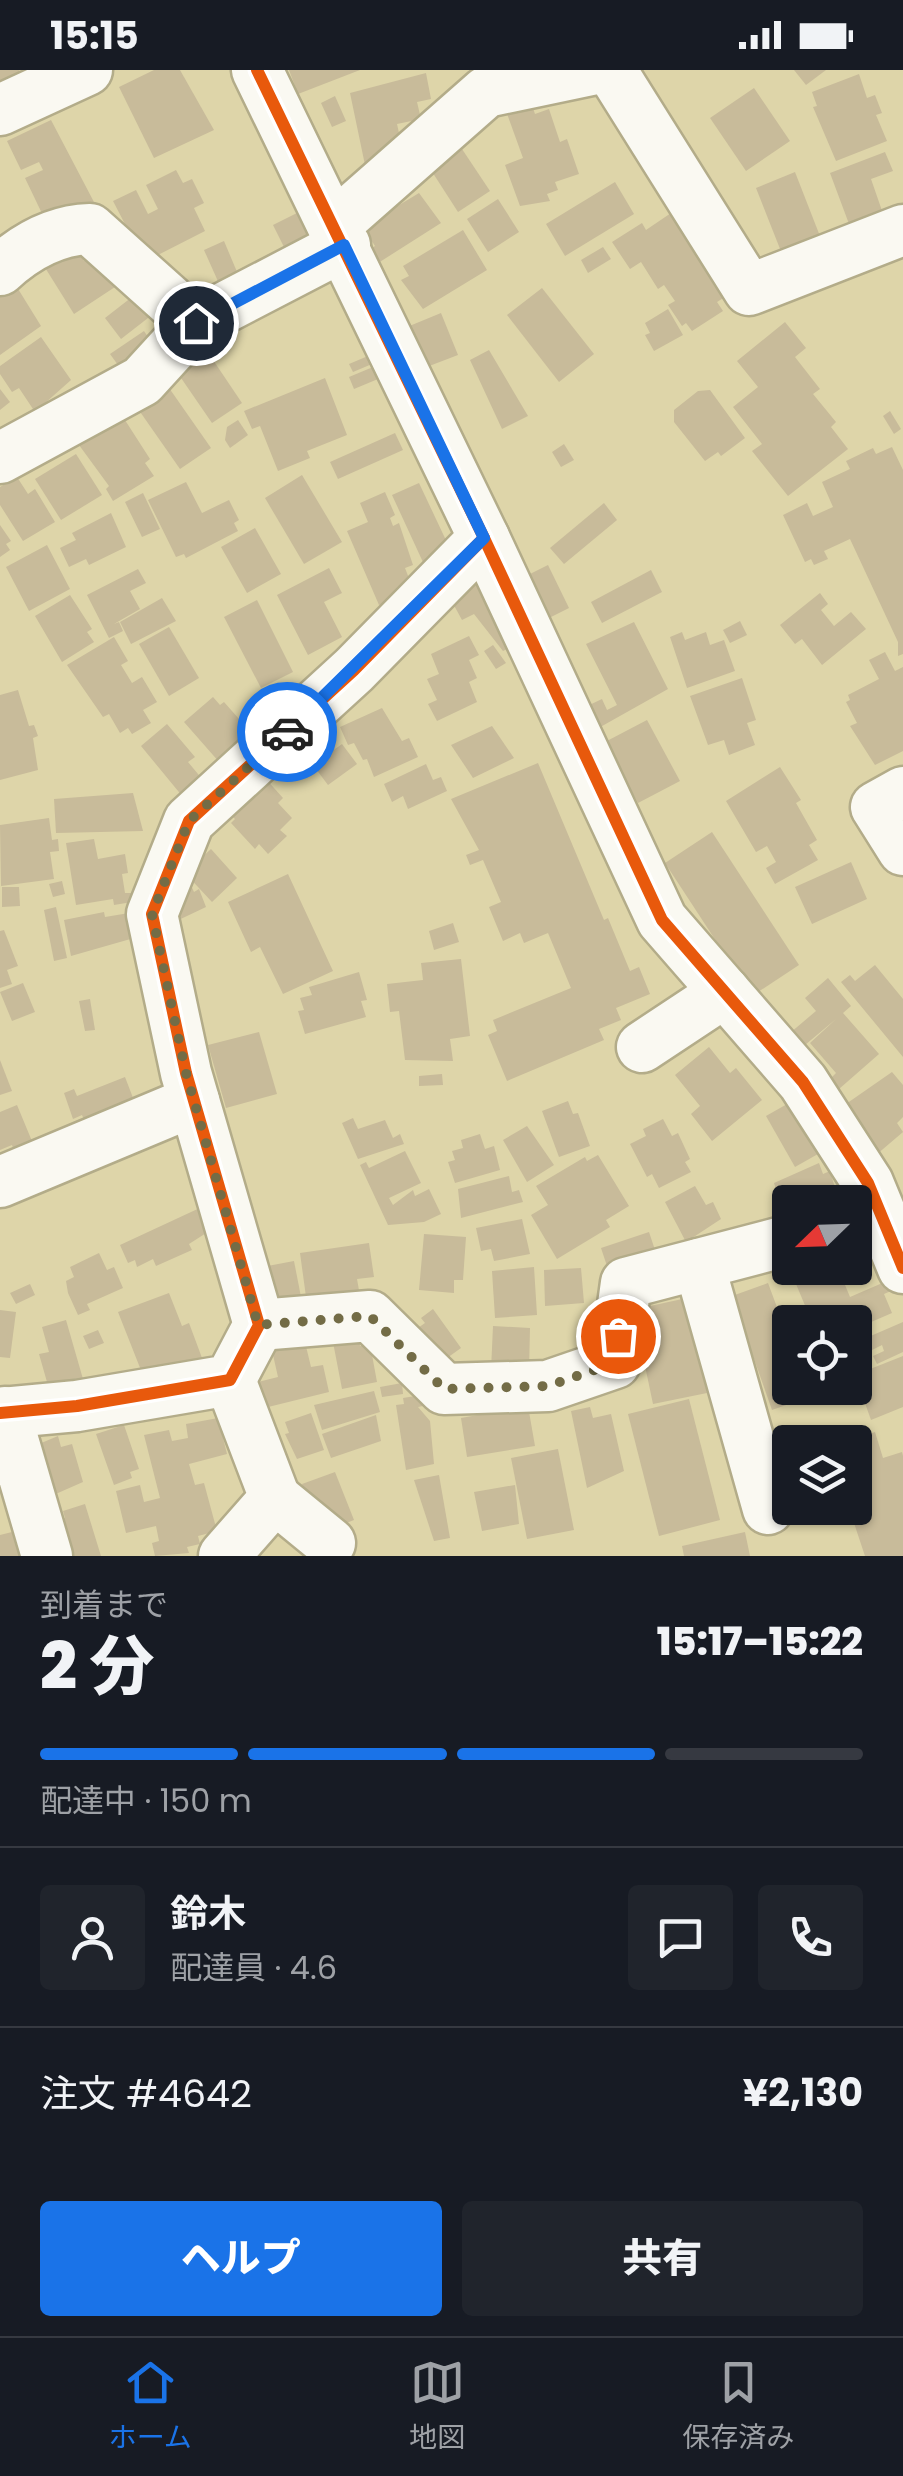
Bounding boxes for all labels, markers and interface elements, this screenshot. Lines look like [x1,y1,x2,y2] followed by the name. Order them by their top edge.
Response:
[50,9,139,62] text: 15:15
[154,281,239,366] pin
[169,296,224,351] icon: home
[237,682,337,782] courier
[260,705,315,760] icon: car
[772,1185,872,1285] north arrow
[772,1185,872,1525] map controls
[576,1294,661,1379] pin
[772,1305,872,1405] button: locate
[591,1309,646,1364] icon: bag
[772,1425,872,1525] button: layers
[40,1582,168,1627] text: 到着まで
[657,1615,863,1668] text: 15:17–15:22
[40,1621,154,1712] text: 2 分
[40,1778,252,1823] text: 配達中 · 150 m
[40,1885,145,1990] button: person
[628,1885,733,1990] button: chat
[758,1885,863,1990] button: phone
[170,1887,246,1940] text: 鈴木
[170,1945,337,1990] text: 配達員 · 4.6
[743,2066,863,2119] text: ¥2,130
[40,2067,252,2120] text: 注文 #4642
[40,2201,442,2316] button: ヘルプ
[462,2201,863,2316] button: 共有
[109,2355,192,2459] tab: ホーム
[409,2355,465,2459] tab: 地図
[682,2355,794,2459] tab: 保存済み

